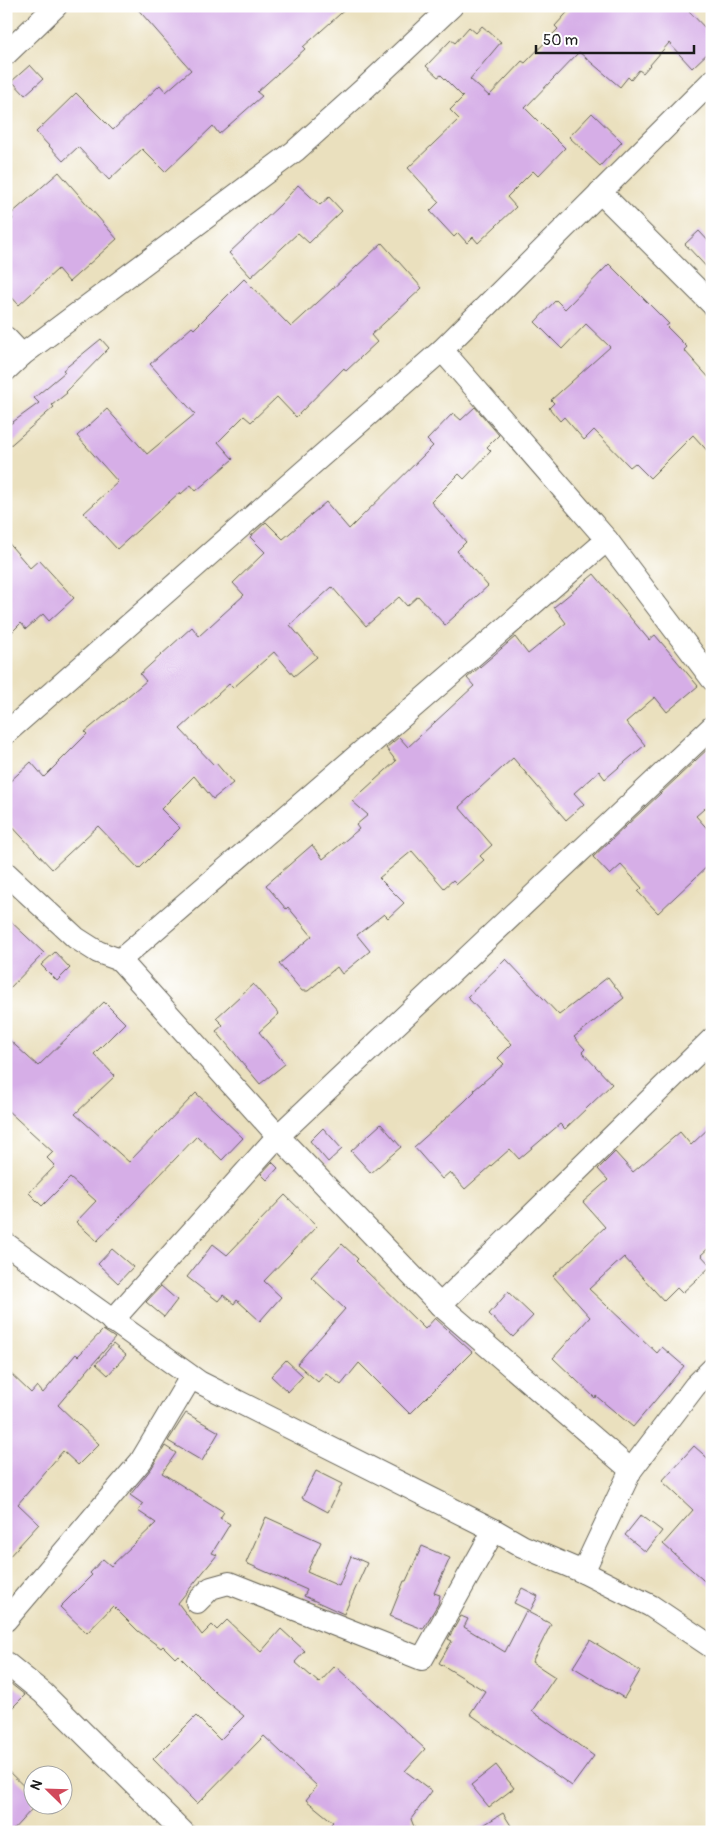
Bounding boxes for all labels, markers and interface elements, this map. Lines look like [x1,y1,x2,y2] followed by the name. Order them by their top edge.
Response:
[536,22,693,54] scale bar
[543,31,578,50] text: 50 m
[22,1766,72,1816] north arrow
[27,1777,46,1793] text: N

